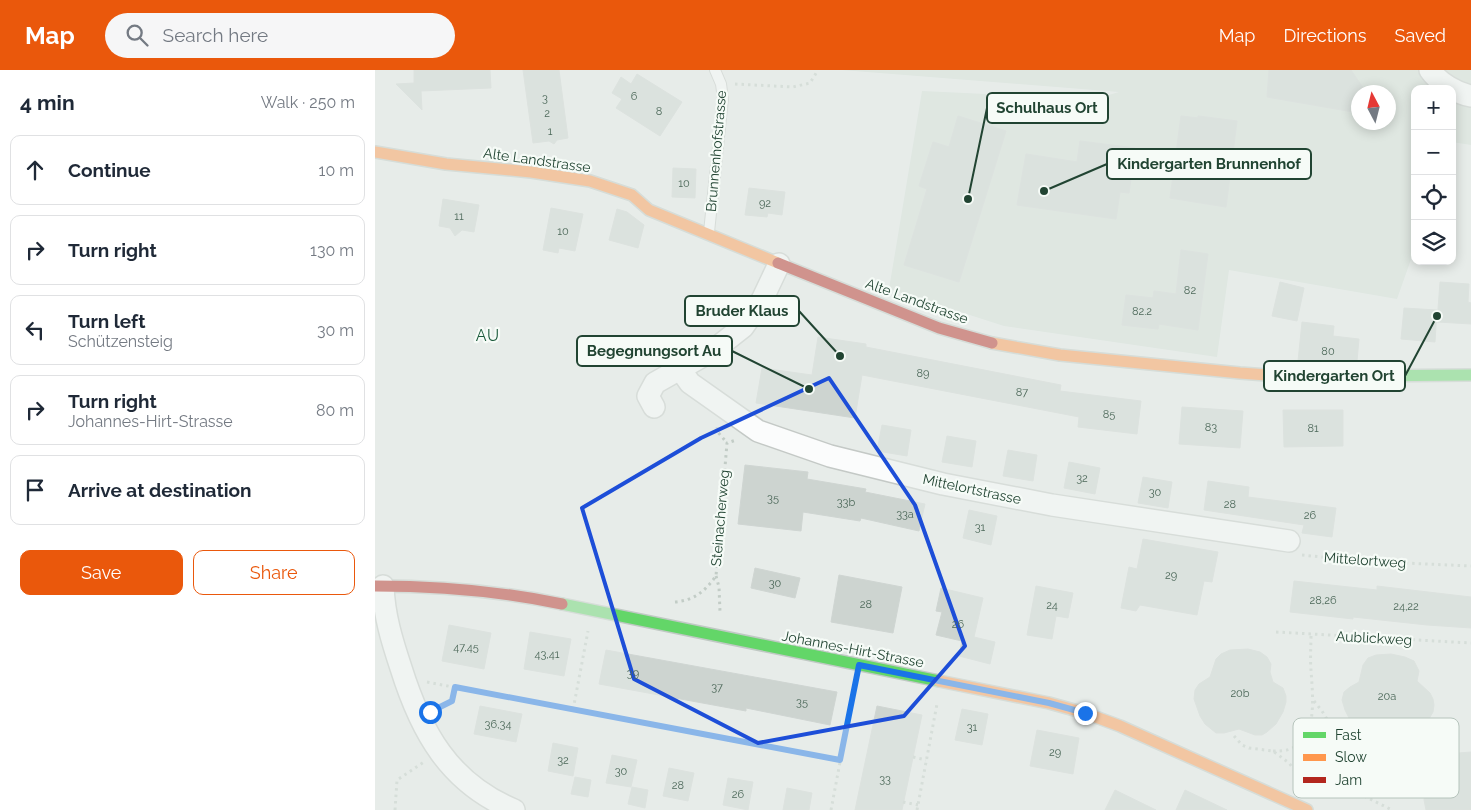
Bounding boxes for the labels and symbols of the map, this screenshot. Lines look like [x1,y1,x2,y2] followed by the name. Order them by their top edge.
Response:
[1351,85,1396,130] north arrow
[631,90,638,103] house number: 6
[703,90,729,212] street label: Brunnenhofstrasse
[542,92,548,105] house number: 3
[987,93,1108,123] callout: Schulhaus Ort
[996,99,1098,117] text: Schulhaus Ort
[656,105,662,118] house number: 8
[544,107,550,120] house number: 2
[548,125,553,138] house number: 1
[482,145,592,175] street label: Alte Landstrasse
[1107,149,1311,179] callout: Kindergarten Brunnenhof
[1117,155,1301,173] text: Kindergarten Brunnenhof
[678,177,690,190] house number: 10
[759,197,771,210] house number: 92
[454,210,464,223] house number: 11
[557,225,569,238] house number: 10
[864,275,970,327] street label: Alte Landstrasse
[1184,284,1196,297] house number: 82
[685,296,799,326] callout: Bruder Klaus
[695,302,789,320] text: Bruder Klaus
[1132,305,1152,318] house number: 82.2
[476,326,500,345] district label: AU
[577,336,732,366] callout: Begegnungsort Au
[587,342,721,360] text: Begegnungsort Au
[1321,345,1335,358] house number: 80
[1264,361,1405,391] callout: Kindergarten Ort
[917,367,929,380] house number: 89
[1273,367,1395,385] text: Kindergarten Ort
[1016,386,1028,399] house number: 87
[1103,408,1115,421] house number: 85
[1205,421,1217,434] house number: 83
[1307,422,1319,435] house number: 81
[708,469,732,567] street label: Steinacherweg
[921,471,1023,507] street label: Mittelortstrasse
[1076,472,1088,485] house number: 32
[1149,486,1162,499] house number: 30
[767,492,779,505] house number: 35
[837,496,855,509] house number: 33b
[1224,498,1236,511] house number: 28
[896,508,914,521] house number: 33a
[1304,509,1317,522] house number: 26
[975,521,986,534] house number: 31
[1323,549,1407,571] street label: Mittelortweg
[1165,569,1177,582] house number: 29
[769,577,782,590] house number: 30
[1309,594,1337,607] house number: 28,26
[860,598,872,611] house number: 28
[1046,599,1058,612] house number: 24
[1393,600,1419,613] house number: 24,22
[952,618,965,631] house number: 26
[781,627,925,671] street label: Johannes-Hirt-Strasse
[1336,628,1412,648] street label: Aublickweg
[453,641,479,654] house number: 47,45
[534,648,560,661] house number: 43,41
[627,667,639,680] house number: 39
[711,681,723,694] house number: 37
[1230,687,1250,700] house number: 20b
[1378,690,1396,703] house number: 20a
[796,696,808,709] house number: 35
[419,701,442,724] route start
[1074,702,1097,725] route end
[485,718,511,731] house number: 36,34
[1293,718,1459,798] legend
[967,721,978,734] house number: 31
[1335,727,1362,743] text: Fast
[1049,746,1061,759] house number: 29
[1335,749,1367,765] text: Slow
[557,754,569,767] house number: 32
[615,765,628,778] house number: 30
[1335,772,1362,788] text: Jam
[879,773,891,786] house number: 33
[672,779,684,792] house number: 28
[732,788,745,801] house number: 26

